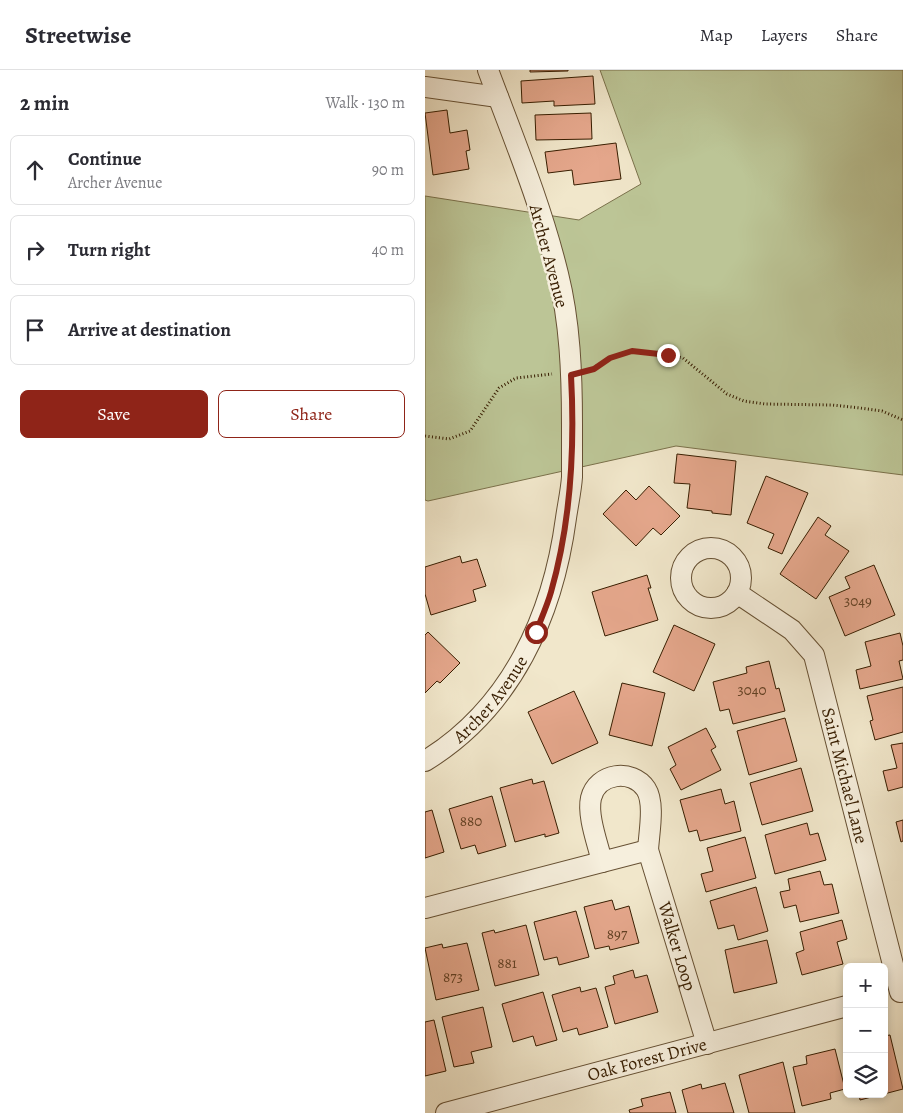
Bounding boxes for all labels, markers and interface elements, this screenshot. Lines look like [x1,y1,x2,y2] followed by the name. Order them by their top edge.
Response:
[25,19,131,51] text: Streetwise
[700,23,733,47] text: Map
[761,23,808,47] text: Layers
[836,23,878,47] text: Share
[20,89,69,117] text: 2 min
[325,92,405,114] text: Walk · 130 m
[68,146,142,172] text: Continue
[21,156,49,184] icon: ahead
[372,159,404,181] text: 90 m
[68,172,162,194] text: Archer Avenue
[523,201,574,310] street label: Archer Avenue
[21,236,49,264] icon: right
[68,237,150,263] text: Turn right
[372,239,404,261] text: 40 m
[21,316,49,344] icon: arrive
[68,317,231,343] text: Arrive at destination
[657,344,680,367] route end
[20,390,208,438] button: Save
[218,390,405,438] button: Share
[844,591,872,611] house number: 3049
[525,621,548,644] route start
[447,651,533,749] street label: Archer Avenue
[737,680,767,700] house number: 3040
[816,705,874,846] street label: Saint Michael Lane
[460,811,482,831] house number: 880
[652,898,702,994] street label: Walker Loop
[607,924,628,944] house number: 897
[497,953,517,973] house number: 881
[843,963,888,1098] map controls
[843,963,888,1008] button: +
[443,967,463,987] house number: 873
[843,1008,888,1053] button: −
[585,1032,709,1087] street label: Oak Forest Drive
[843,1053,888,1098] button: layers

